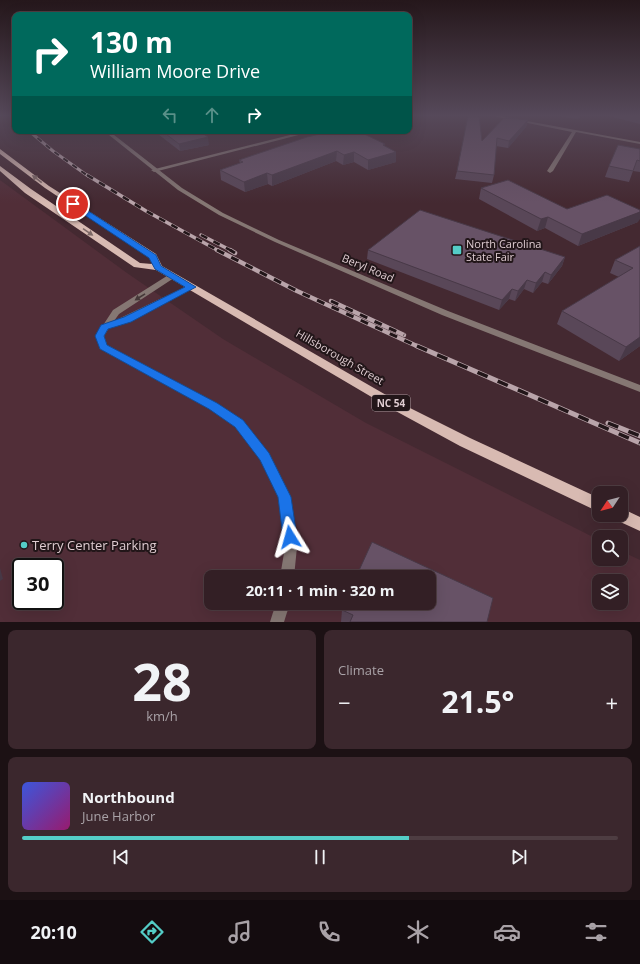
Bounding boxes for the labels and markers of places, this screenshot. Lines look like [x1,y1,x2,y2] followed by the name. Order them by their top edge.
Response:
[56,187,90,221] pin
[466,236,542,264] place label: North Carolina State Fair
[451,244,463,256] marker: North Carolina State Fair
[32,536,157,554] place label: Terry Center Parking
[19,540,29,550] marker: Terry Center Parking

